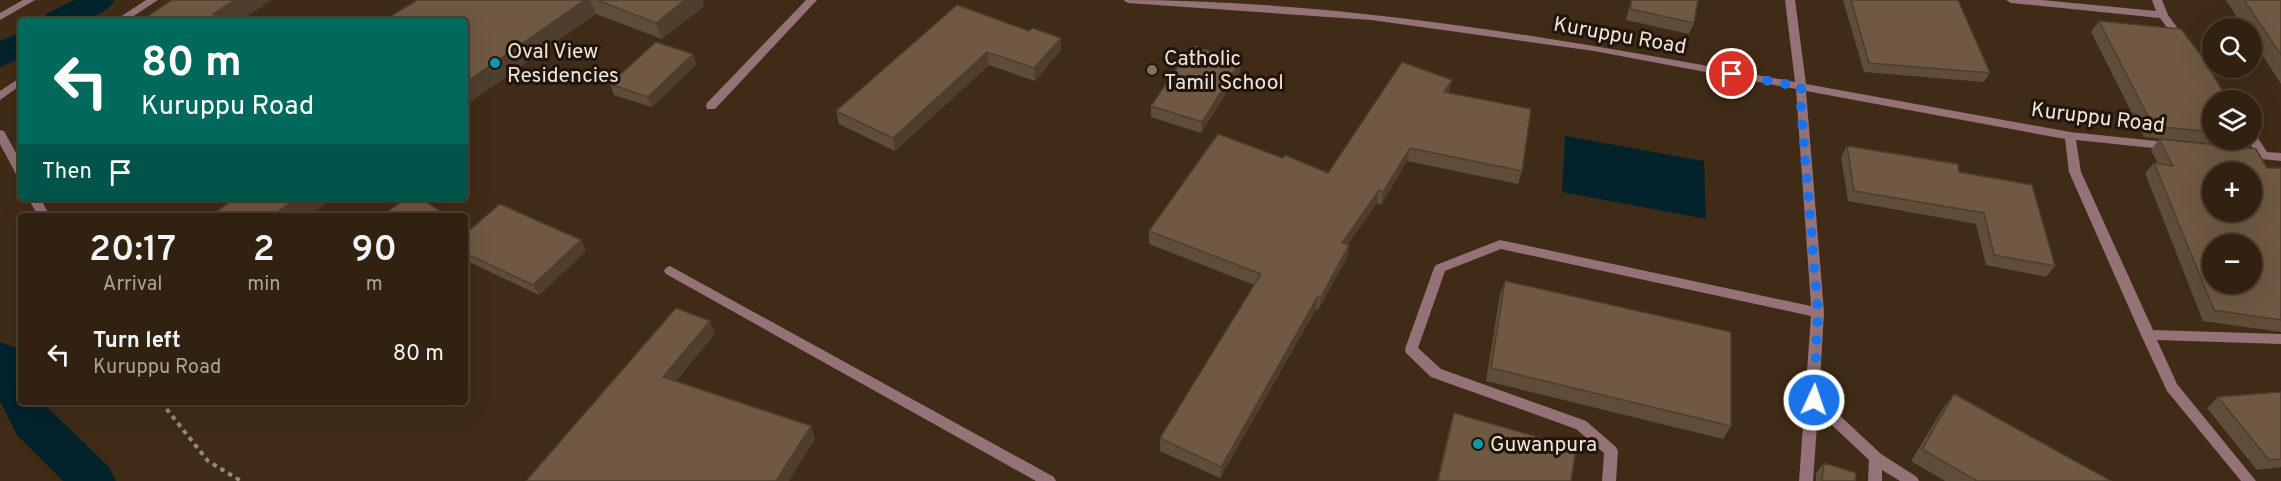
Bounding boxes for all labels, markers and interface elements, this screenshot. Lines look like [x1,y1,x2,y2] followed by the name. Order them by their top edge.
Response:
[1551,11,1688,61] street label: Kuruppu Road
[2202,18,2262,294] map controls
[2202,18,2262,78] button: search
[141,38,242,91] text: 80 m
[507,39,619,90] place label: Oval View Residencies
[42,42,120,120] icon: left
[1164,46,1284,97] place label: Catholic Tamil School
[1706,48,1757,99] pin
[488,56,502,70] marker: Oval View Residencies
[1715,57,1748,90] icon: arrive
[1145,63,1159,77] marker: Catholic Tamil School
[141,90,314,124] text: Kuruppu Road
[2202,90,2262,150] button: layers
[2029,97,2166,140] street label: Kuruppu Road
[104,156,137,189] icon: arrive
[42,159,92,186] text: Then
[2202,162,2262,222] button: +
[89,228,176,274] text: 20:17
[253,228,275,274] text: 2
[352,228,397,274] text: 90
[2202,234,2262,294] button: −
[103,272,162,298] text: Arrival
[247,272,281,298] text: min
[366,272,383,298] text: m
[93,328,181,355] text: Turn left
[42,338,75,371] icon: left
[393,341,444,368] text: 80 m
[93,355,221,381] text: Kuruppu Road
[1782,368,1846,432] position arrow
[1490,432,1597,459] place label: Guwanpura
[1471,437,1485,451] marker: Guwanpura

